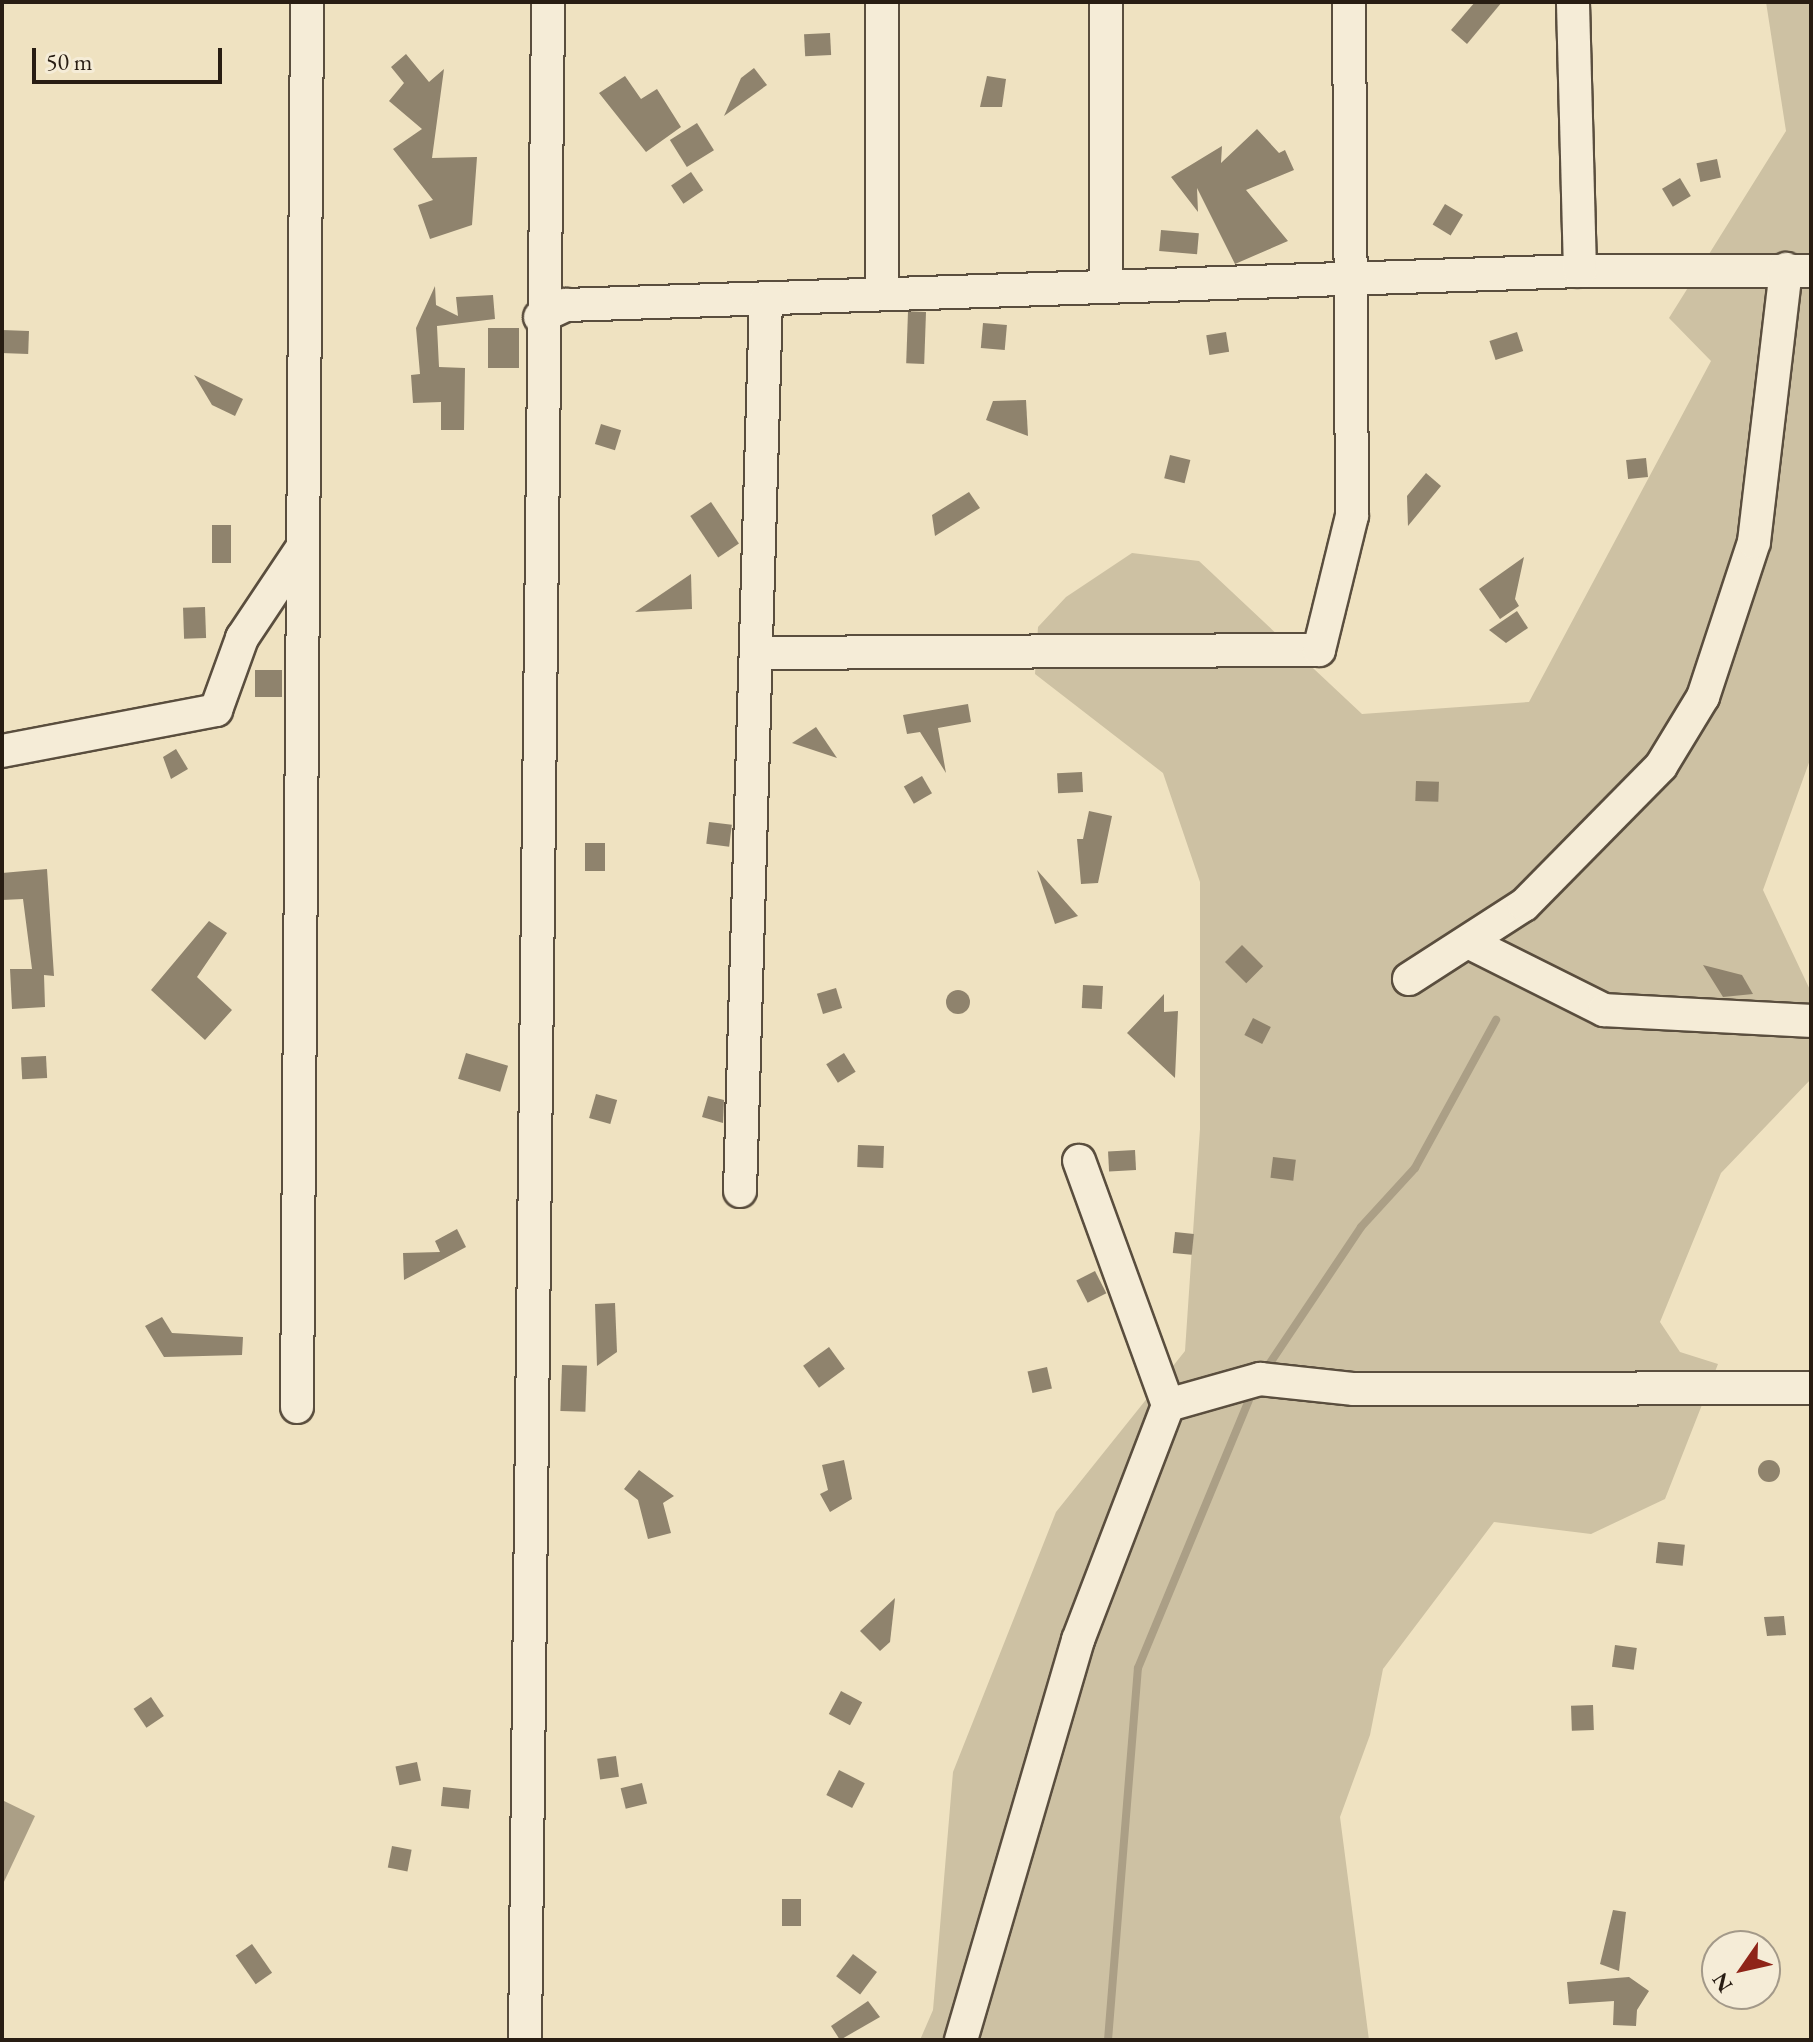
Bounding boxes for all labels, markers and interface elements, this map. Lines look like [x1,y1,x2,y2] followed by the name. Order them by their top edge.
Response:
[36,32,226,82] scale bar
[46,46,93,77] text: 50 m
[1701,1930,1781,2010] north arrow
[1705,1967,1739,1998] text: N

